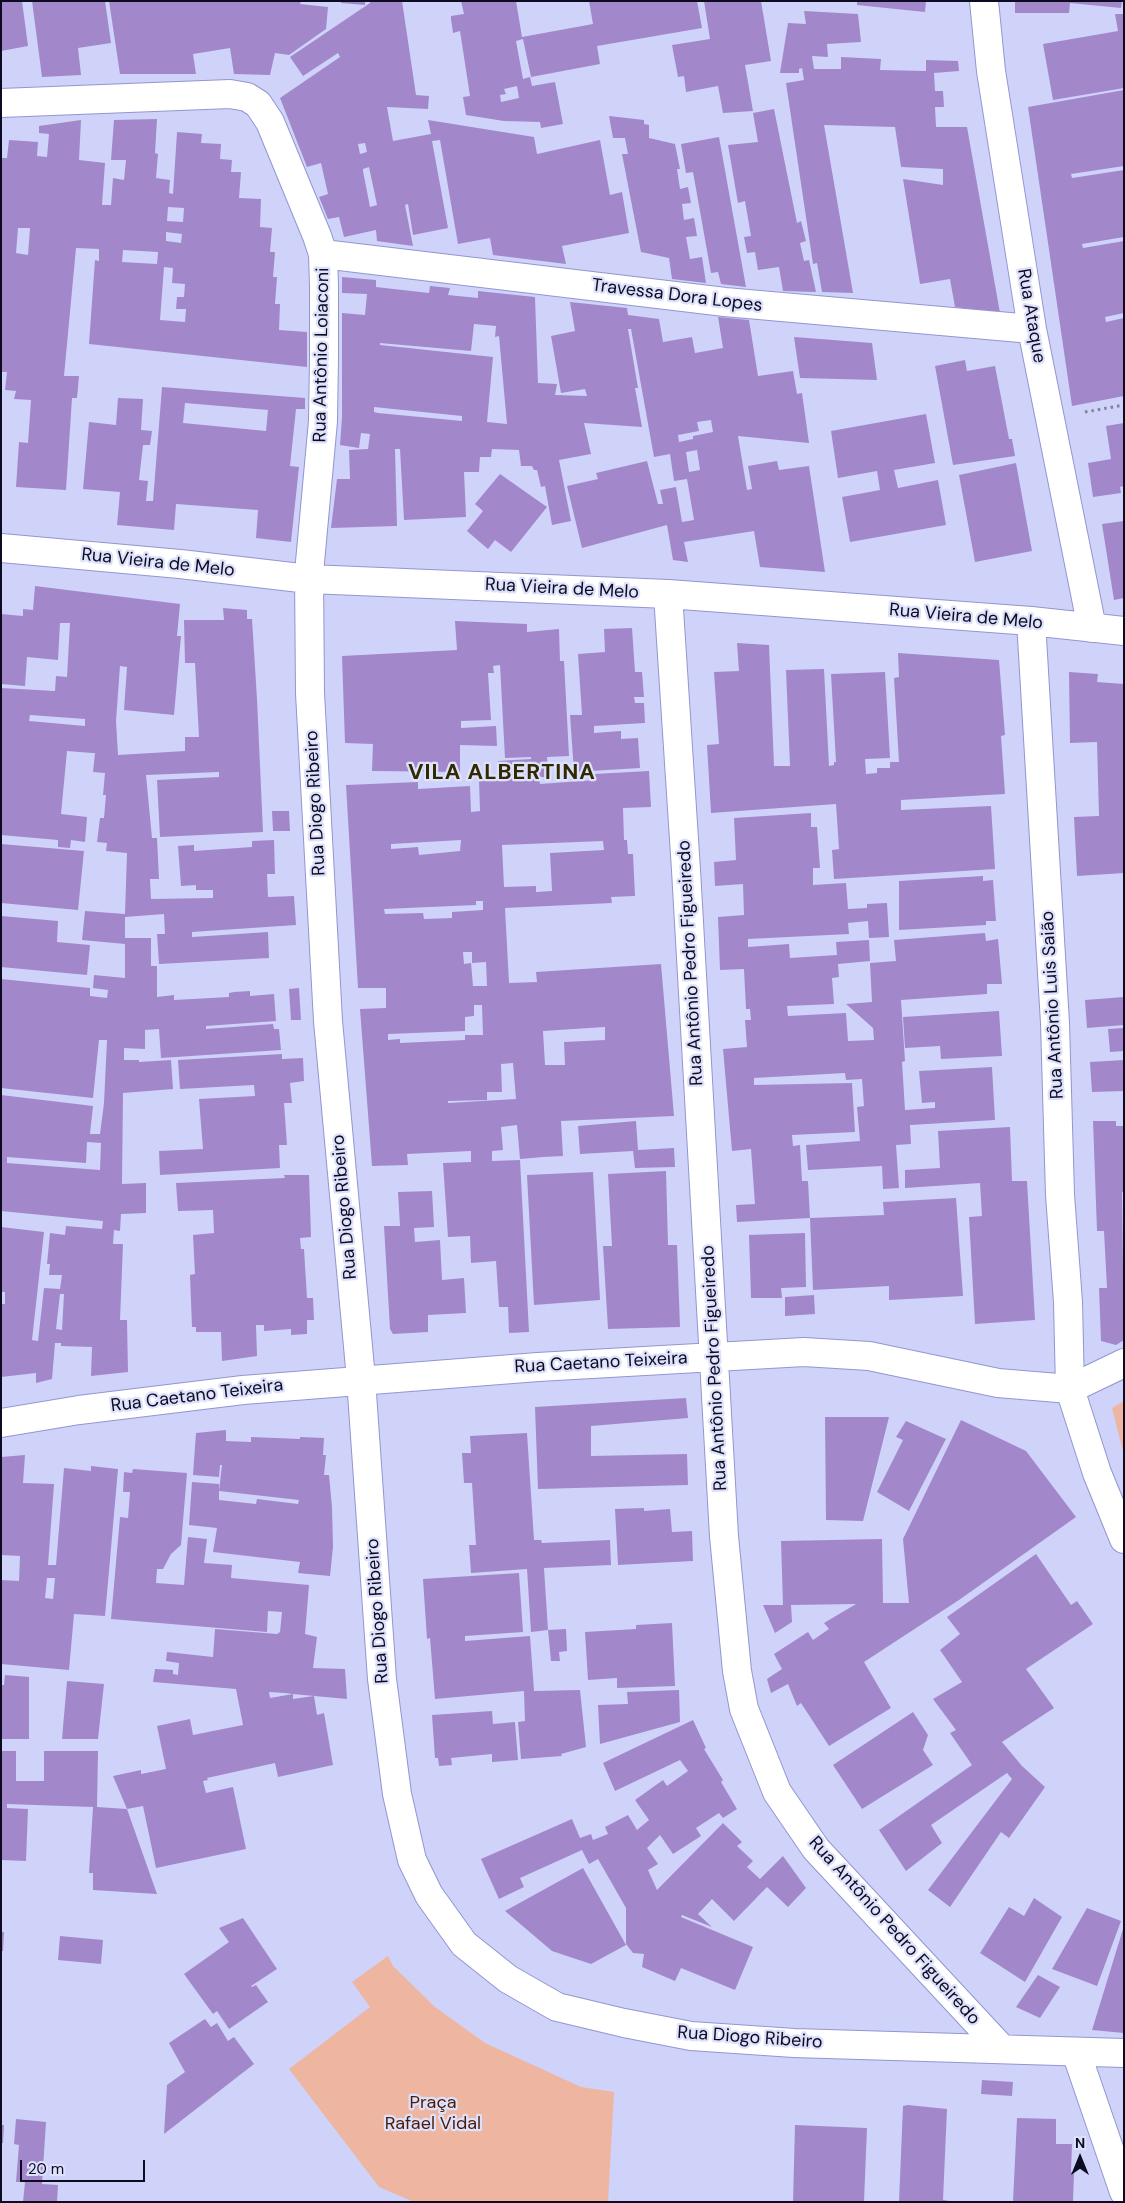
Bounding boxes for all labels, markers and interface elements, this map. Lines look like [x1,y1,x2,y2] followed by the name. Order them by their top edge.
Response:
[310,267,334,443] street label: Rua Antônio Loiaconi
[1012,267,1050,365] street label: Rua Ataque
[590,275,764,317] street label: Travessa Dora Lopes
[80,544,236,582] street label: Rua Vieira de Melo
[485,574,639,604] street label: Rua Vieira de Melo
[888,600,1044,634] street label: Rua Vieira de Melo
[301,730,331,876] street label: Rua Diogo Ribeiro
[406,760,598,786] district label: VILA ALBERTINA
[674,840,708,1086] street label: Rua Antônio Pedro Figueiredo
[1037,910,1069,1100] street label: Rua Antônio Luis Saião
[328,1134,362,1280] street label: Rua Diogo Ribeiro
[698,1245,732,1491] street label: Rua Antônio Pedro Figueiredo
[514,1348,688,1378] street label: Rua Caetano Teixeira
[110,1375,284,1417] street label: Rua Caetano Teixeira
[362,1538,394,1684] street label: Rua Diogo Ribeiro
[804,1832,984,2030] street label: Rua Antônio Pedro Figueiredo
[677,2022,823,2054] street label: Rua Diogo Ribeiro
[385,2092,481,2134] park label: Praça Rafael Vidal
[1055,2133,1105,2183] north arrow
[1075,2134,1085,2152] text: N
[22,2150,148,2182] scale bar
[28,2159,64,2179] text: 20 m

